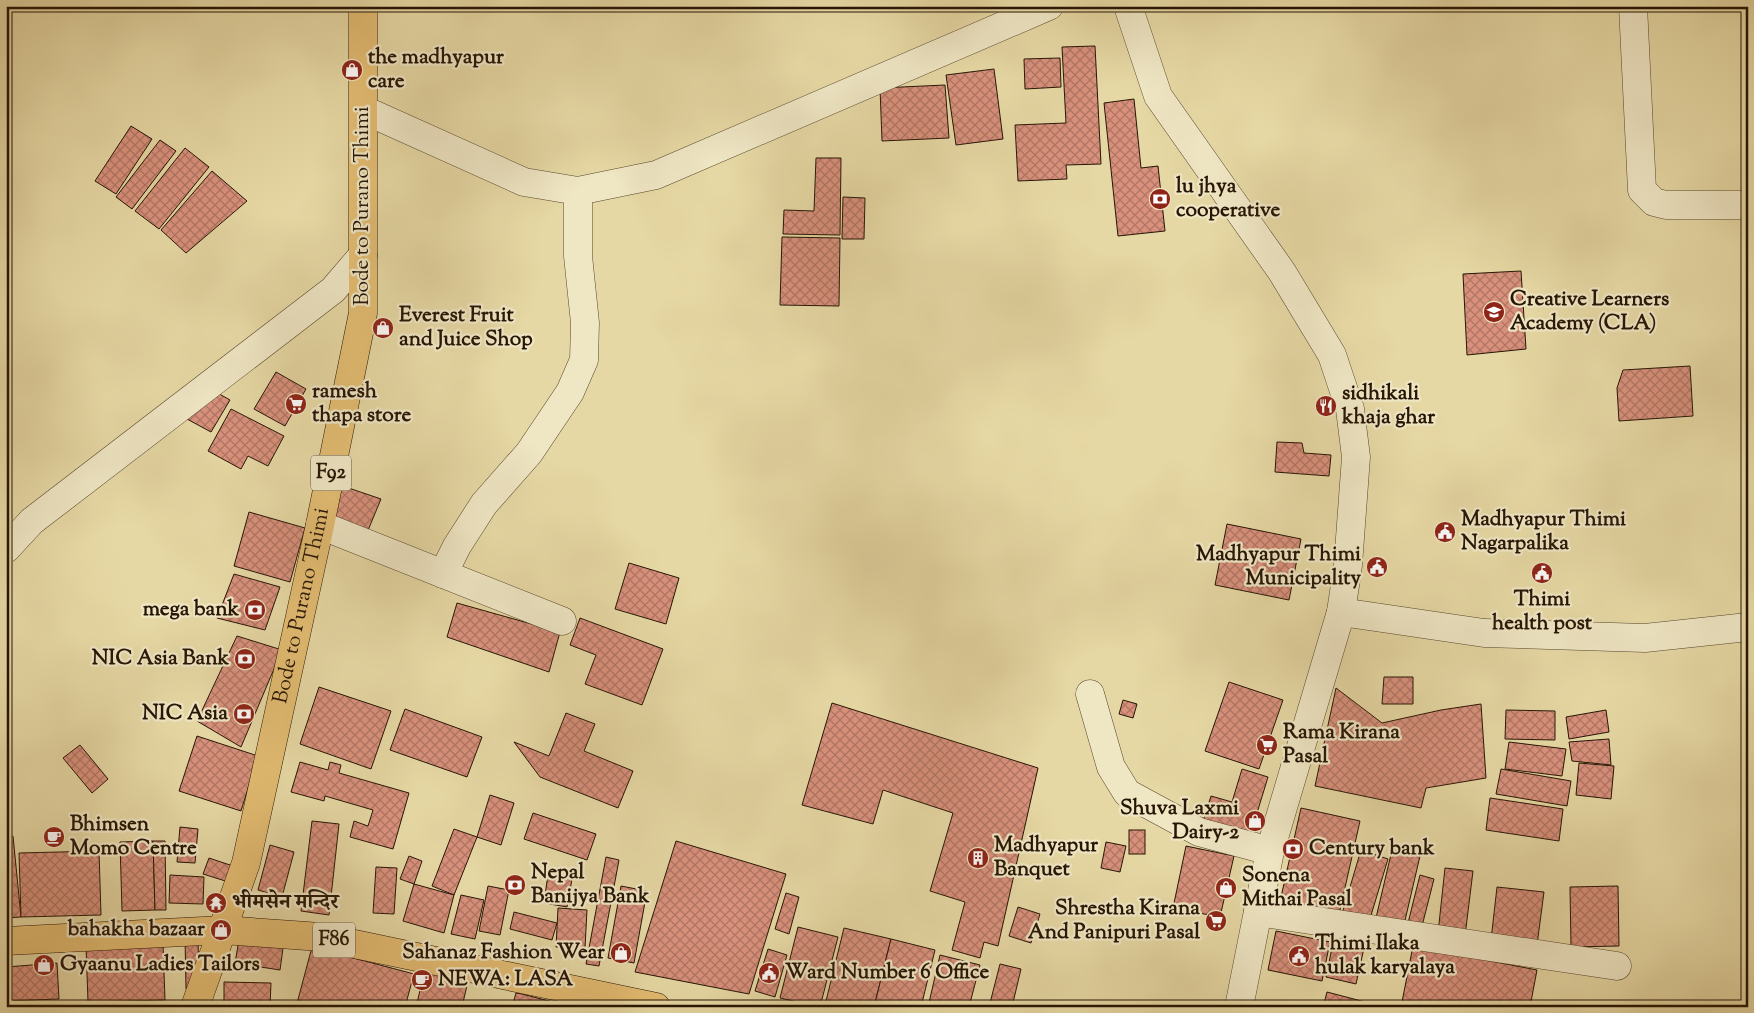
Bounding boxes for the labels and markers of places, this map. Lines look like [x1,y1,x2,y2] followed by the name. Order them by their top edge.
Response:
[368,43,504,97] place label: the madhyapur care
[340,58,364,82] shop icon: the madhyapur care
[1176,172,1280,226] place label: lu jhya cooperative
[1148,187,1172,211] bank icon: lu jhya cooperative
[1510,285,1669,339] place label: Creative Learners Academy (CLA)
[1482,300,1506,324] school or university icon: Creative Learners Academy (CLA)
[399,301,533,355] place label: Everest Fruit and Juice Shop
[371,316,395,340] shop icon: Everest Fruit and Juice Shop
[312,377,412,431] place label: ramesh thapa store
[1341,379,1435,433] place label: sidhikali khaja ghar
[284,392,308,416] supermarket icon: ramesh thapa store
[1314,394,1338,418] restaurant icon: sidhikali khaja ghar
[1461,505,1626,559] place label: Madhyapur Thimi Nagarpalika
[1433,520,1457,544] public building icon: Madhyapur Thimi Nagarpalika
[1196,540,1362,594] place label: Madhyapur Thimi Municipality
[1365,555,1389,579] public building icon: Madhyapur Thimi Municipality
[1530,561,1554,585] public building icon: Thimi health post
[1492,585,1593,639] place label: Thimi health post
[143,595,240,625] place label: mega bank
[243,598,267,622] bank icon: mega bank
[92,644,230,674] place label: NIC Asia Bank
[233,647,257,671] bank icon: NIC Asia Bank
[142,699,228,729] place label: NIC Asia
[232,702,256,726] bank icon: NIC Asia
[1283,718,1400,772] place label: Rama Kirana Pasal
[1255,733,1279,757] supermarket icon: Rama Kirana Pasal
[1120,794,1239,848] place label: Shuva Laxmi Dairy-2
[1243,809,1267,833] shop icon: Shuva Laxmi Dairy-2
[70,810,197,864] place label: Bhimsen Momo Centre
[42,825,66,849] cafe icon: Bhimsen Momo Centre
[994,831,1098,885] place label: Madhyapur Banquet
[1309,834,1435,864] place label: Century bank
[1281,837,1305,861] bank icon: Century bank
[966,846,990,870] building icon: Madhyapur Banquet
[531,858,650,912] place label: Nepal Banijya Bank
[1242,861,1352,915] place label: Sonena Mithai Pasal
[503,873,527,897] bank icon: Nepal Banijya Bank
[1214,876,1238,900] shop icon: Sonena Mithai Pasal
[232,888,340,918] place label: भीमसेन मन्दिर
[204,891,228,915] temple icon: भीमसेन मन्दिर
[1028,894,1200,948] place label: Shrestha Kirana And Panipuri Pasal
[1204,909,1228,933] supermarket icon: Shrestha Kirana And Panipuri Pasal
[67,915,205,945] place label: bahakha bazaar
[209,918,233,942] shop icon: bahakha bazaar
[1315,929,1455,983] place label: Thimi Ilaka hulak karyalaya
[402,938,605,968] place label: Sahanaz Fashion Wear
[609,941,633,965] shop icon: Sahanaz Fashion Wear
[1287,944,1311,968] public building icon: Thimi Ilaka hulak karyalaya
[60,950,260,980] place label: Gyaanu Ladies Tailors
[32,953,56,977] shop icon: Gyaanu Ladies Tailors
[785,958,989,988] place label: Ward Number 6 Office
[757,961,781,985] public building icon: Ward Number 6 Office
[438,965,574,995] place label: NEWA: LASA
[410,968,434,992] cafe icon: NEWA: LASA

